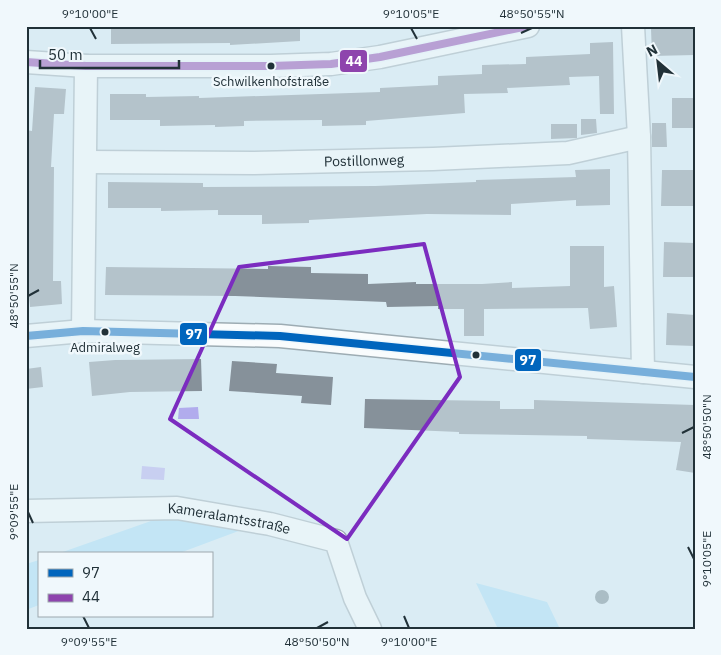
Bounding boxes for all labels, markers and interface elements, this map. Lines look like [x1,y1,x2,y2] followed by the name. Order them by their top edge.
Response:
[62,6,118,21] text: 9°10'00"E
[383,6,439,21] text: 9°10'05"E
[499,6,565,21] text: 48°50'55"N
[40,38,179,70] scale bar
[634,38,684,88] north arrow
[643,40,661,61] text: N
[48,45,83,64] text: 50 m
[339,49,368,73] line badge: 44
[346,52,362,70] text: 44
[266,61,276,71] marker: Schwilkenhofstraße
[213,73,329,90] place label: Schwilkenhofstraße
[324,151,405,170] street label: Postillonweg
[6,263,21,329] text: 48°50'55"N
[179,322,208,346] line badge: 97
[186,325,202,343] text: 97
[100,327,110,337] marker: Admiralweg
[70,339,140,356] place label: Admiralweg
[514,348,542,372] line badge: 97
[471,350,481,360] unlabelled marker
[520,351,536,369] text: 97
[699,394,714,460] text: 48°50'50"N
[6,484,21,540] text: 9°09'55"E
[167,499,293,538] street label: Kameralamtsstraße
[699,531,714,587] text: 9°10'05"E
[38,552,212,618] legend
[82,563,100,582] text: 97
[82,587,100,606] text: 44
[61,634,117,649] text: 9°09'55"E
[284,634,350,649] text: 48°50'50"N
[381,634,437,649] text: 9°10'00"E

